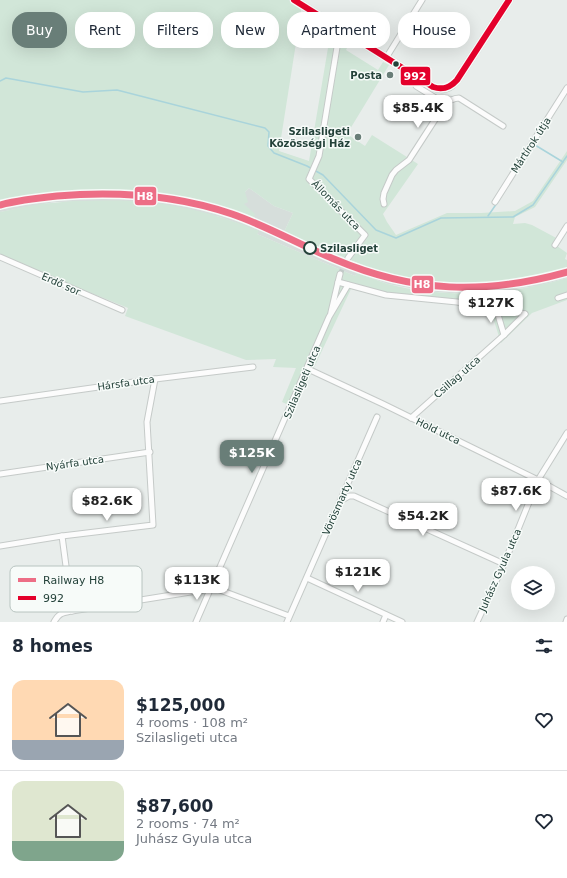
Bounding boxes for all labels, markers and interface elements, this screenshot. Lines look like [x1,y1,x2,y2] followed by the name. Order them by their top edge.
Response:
[12,12,67,48] chip: Buy
[75,12,135,48] chip: Rent
[143,12,213,48] chip: Filters
[221,12,279,48] chip: New
[287,12,390,48] chip: Apartment
[398,12,470,48] chip: House
[391,59,401,69] unlabelled marker
[400,66,431,86] line badge: 992
[350,70,382,81] place label: Posta
[385,70,395,80] marker: Posta
[404,70,426,83] text: 992
[385,95,451,129] pin: $85.4K
[392,100,444,115] text: $85.4K
[509,115,553,175] street label: Mártírok útja
[269,126,350,149] place label: Szilasligeti Közösségi Ház
[353,132,363,142] marker: Szilasligeti Közösségi Ház
[310,177,363,232] street label: Állomás utca
[134,186,157,206] line badge: H8
[137,190,153,203] text: H8
[303,241,317,255] marker: Szilasliget
[320,243,378,254] place label: Szilasliget
[40,271,83,298] street label: Erdő sor
[411,275,434,294] line badge: H8
[414,278,430,291] text: H8
[463,290,519,324] pin: $127K
[468,295,514,310] text: $127K
[282,344,322,420] street label: Szilasligeti utca
[431,354,483,400] street label: Csillag utca
[97,374,155,392] street label: Hársfa utca
[414,416,462,446] street label: Hold utca
[224,440,280,474] pin: $125K
[229,445,275,460] text: $125K
[45,453,105,473] street label: Nyárfa utca
[320,457,364,537] street label: Vörösmarty utca
[483,478,549,512] pin: $87.6K
[490,483,542,498] text: $87.6K
[74,488,140,522] pin: $82.6K
[81,493,133,508] text: $82.6K
[390,503,456,537] pin: $54.2K
[397,508,449,523] text: $54.2K
[476,527,523,614] street label: Juhász Gyula utca
[330,559,386,593] pin: $121K
[335,564,381,579] text: $121K
[10,566,142,612] legend
[511,566,555,610] map controls
[511,566,555,610] button: layers
[169,567,225,601] pin: $113K
[174,572,220,587] text: $113K
[43,574,104,587] text: Railway H8
[43,592,64,605] text: 992
[533,635,555,657] icon: filters
[12,636,93,656] text: 8 homes
[136,695,225,715] text: $125,000
[44,696,92,744] icon: home
[533,709,555,731] icon: heart
[136,715,248,730] text: 4 rooms · 108 m²
[136,730,238,745] text: Szilasligeti utca
[136,796,213,816] text: $87,600
[44,797,92,845] icon: home
[533,810,555,832] icon: heart
[136,816,240,831] text: 2 rooms · 74 m²
[136,831,252,846] text: Juhász Gyula utca

